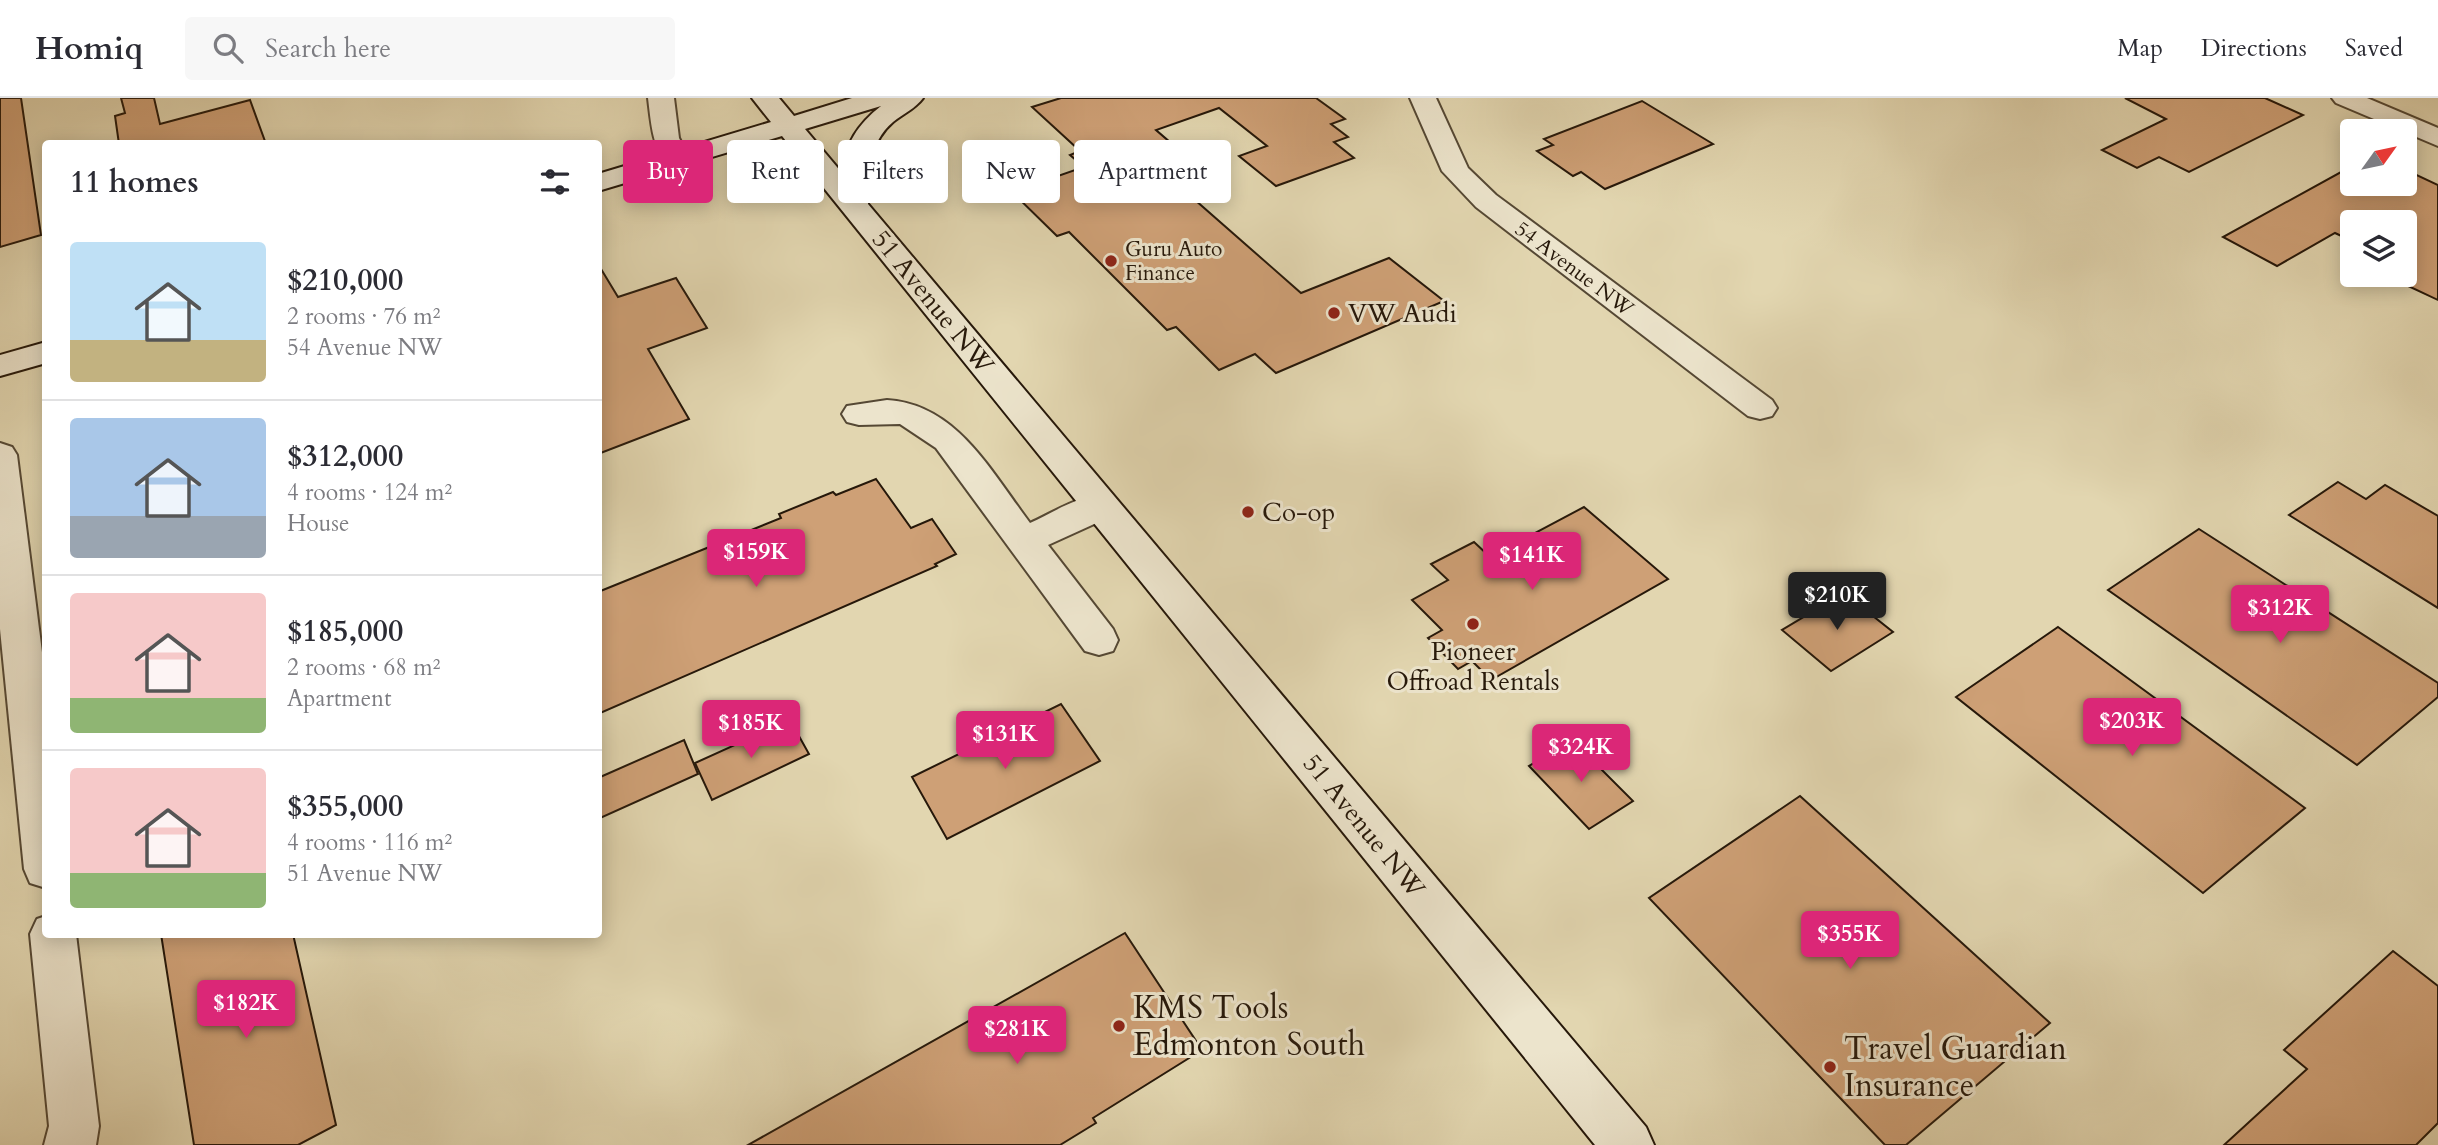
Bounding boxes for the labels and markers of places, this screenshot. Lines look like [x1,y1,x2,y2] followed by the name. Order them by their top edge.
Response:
[1125,235,1222,288] place label: Guru Auto Finance
[1103,253,1119,269] marker: Guru Auto Finance
[1348,296,1457,331] place label: VW Audi
[1326,305,1342,321] marker: VW Audi
[1262,495,1335,530] place label: Co-op
[1240,504,1256,520] marker: Co-op
[707,530,805,589] pin: $159K
[1483,532,1581,592] pin: $141K
[1788,573,1886,632] pin: $210K
[2231,586,2329,645] pin: $312K
[1465,616,1481,632] marker: Pioneer Offroad Rentals
[1386,634,1560,699] place label: Pioneer Offroad Rentals
[2083,698,2181,758] pin: $203K
[702,700,800,760] pin: $185K
[956,712,1054,771] pin: $131K
[1532,724,1630,784] pin: $324K
[1801,912,1899,971] pin: $355K
[197,981,295,1040] pin: $182K
[1133,986,1366,1067] place label: KMS Tools Edmonton South
[968,1006,1066,1066] pin: $281K
[1111,1018,1127,1034] marker: KMS Tools Edmonton South
[1844,1027,2067,1108] place label: Travel Guardian Insurance
[1822,1059,1838,1075] marker: Travel Guardian Insurance

